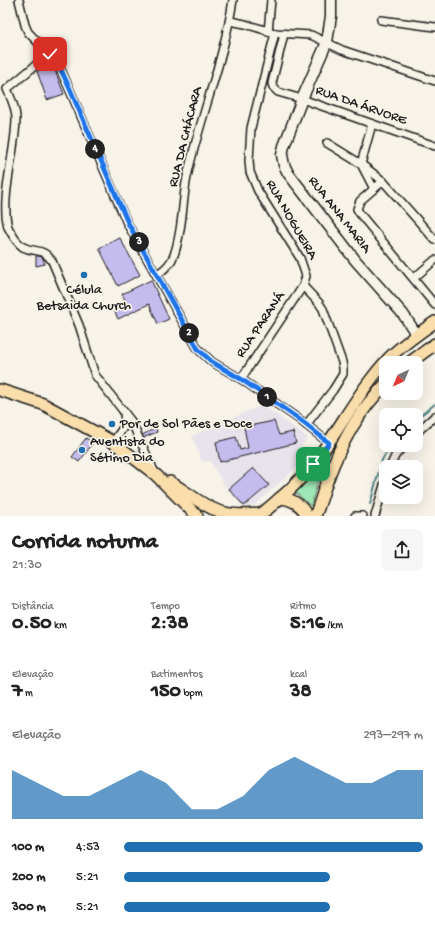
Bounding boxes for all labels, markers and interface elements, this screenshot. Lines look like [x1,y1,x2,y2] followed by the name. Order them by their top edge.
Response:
[33,37,67,71] pin
[39,43,61,65] icon: check
[313,82,410,130] street label: RUA DA ÁRVORE
[165,84,207,189] street label: RUA DA CHÁCARA
[85,139,105,159] pin: 4
[92,143,98,155] text: 4
[304,173,375,257] street label: RUA ANA MARIA
[261,177,321,263] street label: RUA NOGUEIRA
[129,232,149,252] pin: 3
[136,236,142,248] text: 3
[79,270,89,280] marker: Célula Betsaida Church
[36,282,132,315] place label: Célula Betsaida Church
[233,288,290,361] street label: RUA PARANÁ
[179,323,199,343] pin: 2
[186,327,192,339] text: 2
[379,356,423,400] north arrow
[379,356,423,504] map controls
[257,387,277,407] pin: 1
[265,391,269,403] text: 1
[379,408,423,452] button: locate
[119,416,253,433] place label: Por de Sol Pães e Doce
[107,419,117,429] marker: Por de Sol Pães e Doce
[90,434,164,467] place label: Aventista do Sétimo Dia
[77,445,87,455] marker: Aventista do Sétimo Dia
[296,447,330,481] pin
[302,453,324,475] icon: arrive
[379,460,423,504] button: layers
[381,529,423,571] button: share
[12,530,158,556] text: Corrida noturna
[12,558,42,573] text: 21:30
[12,601,54,613] text: Distância
[151,601,180,613] text: Tempo
[290,601,316,613] text: Ritmo
[12,613,52,636] text: 0.50
[151,613,188,636] text: 2:38
[290,613,325,636] text: 5:16
[52,620,67,632] text: km
[325,620,343,632] text: /km
[12,669,53,681] text: Elevação
[151,669,203,681] text: Batimentos
[290,669,307,681] text: kcal
[12,681,22,704] text: 7
[151,681,181,704] text: 150
[290,681,311,704] text: 38
[22,688,33,700] text: m
[181,688,203,700] text: bpm
[12,728,61,743] text: Elevação
[363,728,423,743] text: 293–297 m
[12,840,44,855] text: 100 m
[76,840,100,855] text: 4:53
[12,870,45,885] text: 200 m
[76,870,99,885] text: 5:21
[12,900,46,915] text: 300 m
[76,900,99,915] text: 5:21

